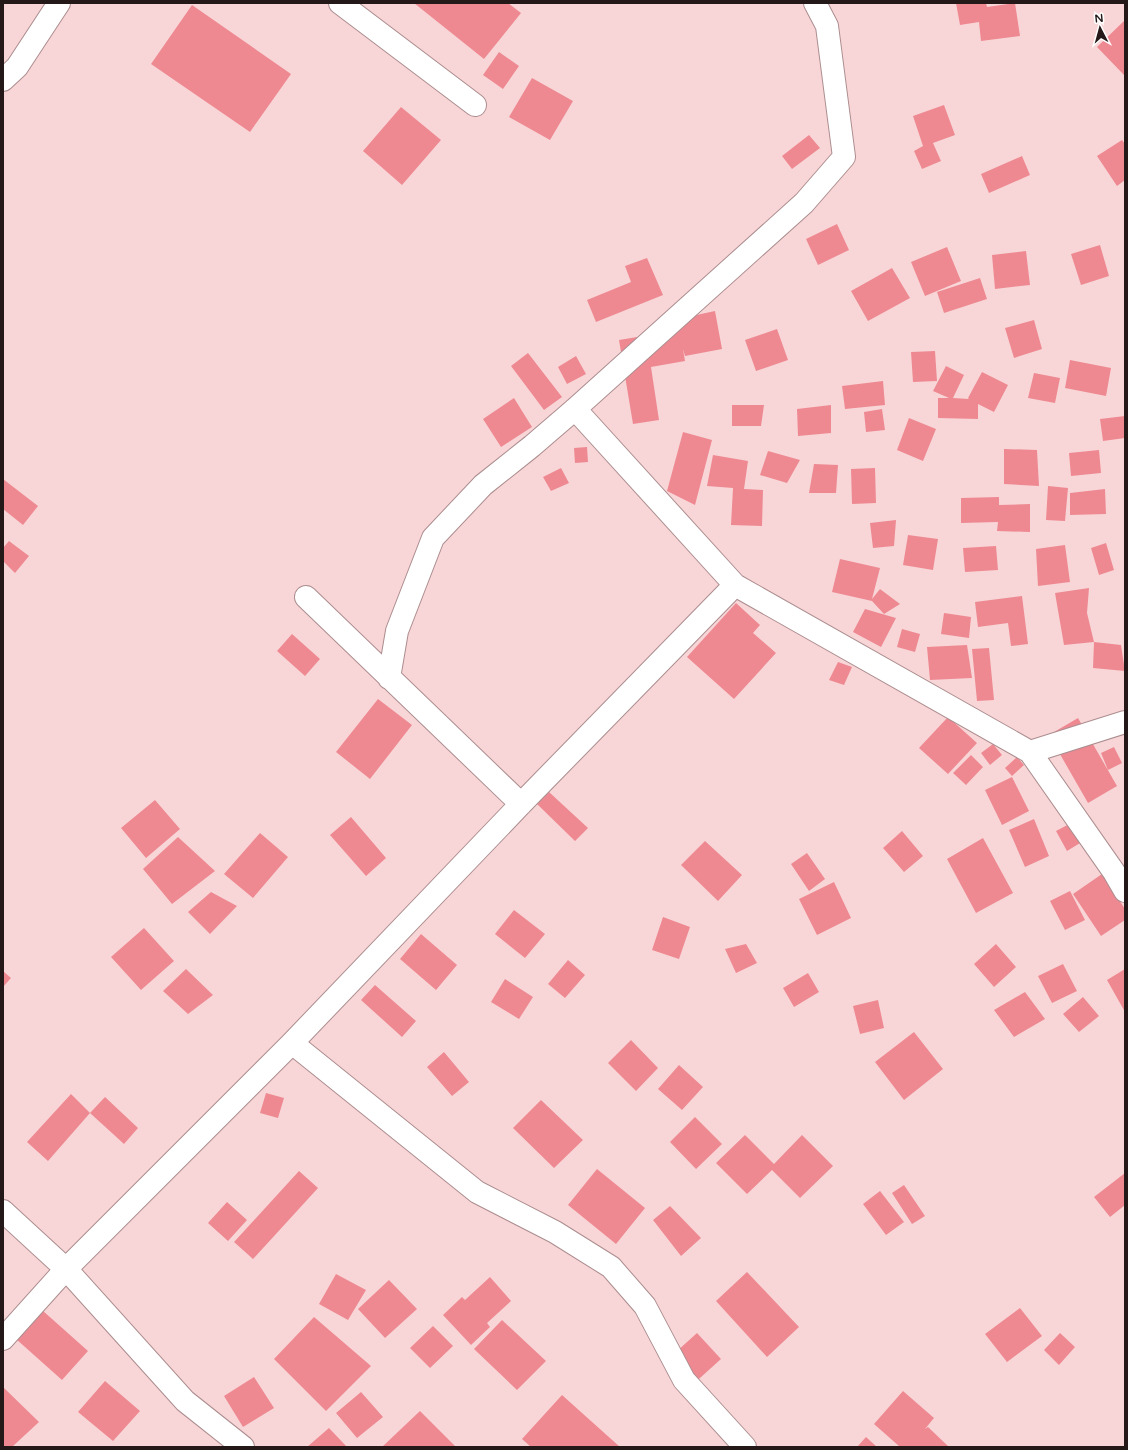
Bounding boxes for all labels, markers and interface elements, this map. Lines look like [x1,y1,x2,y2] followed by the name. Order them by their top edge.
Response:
[1080,8,1120,48] north arrow
[1094,12,1104,25] text: N

